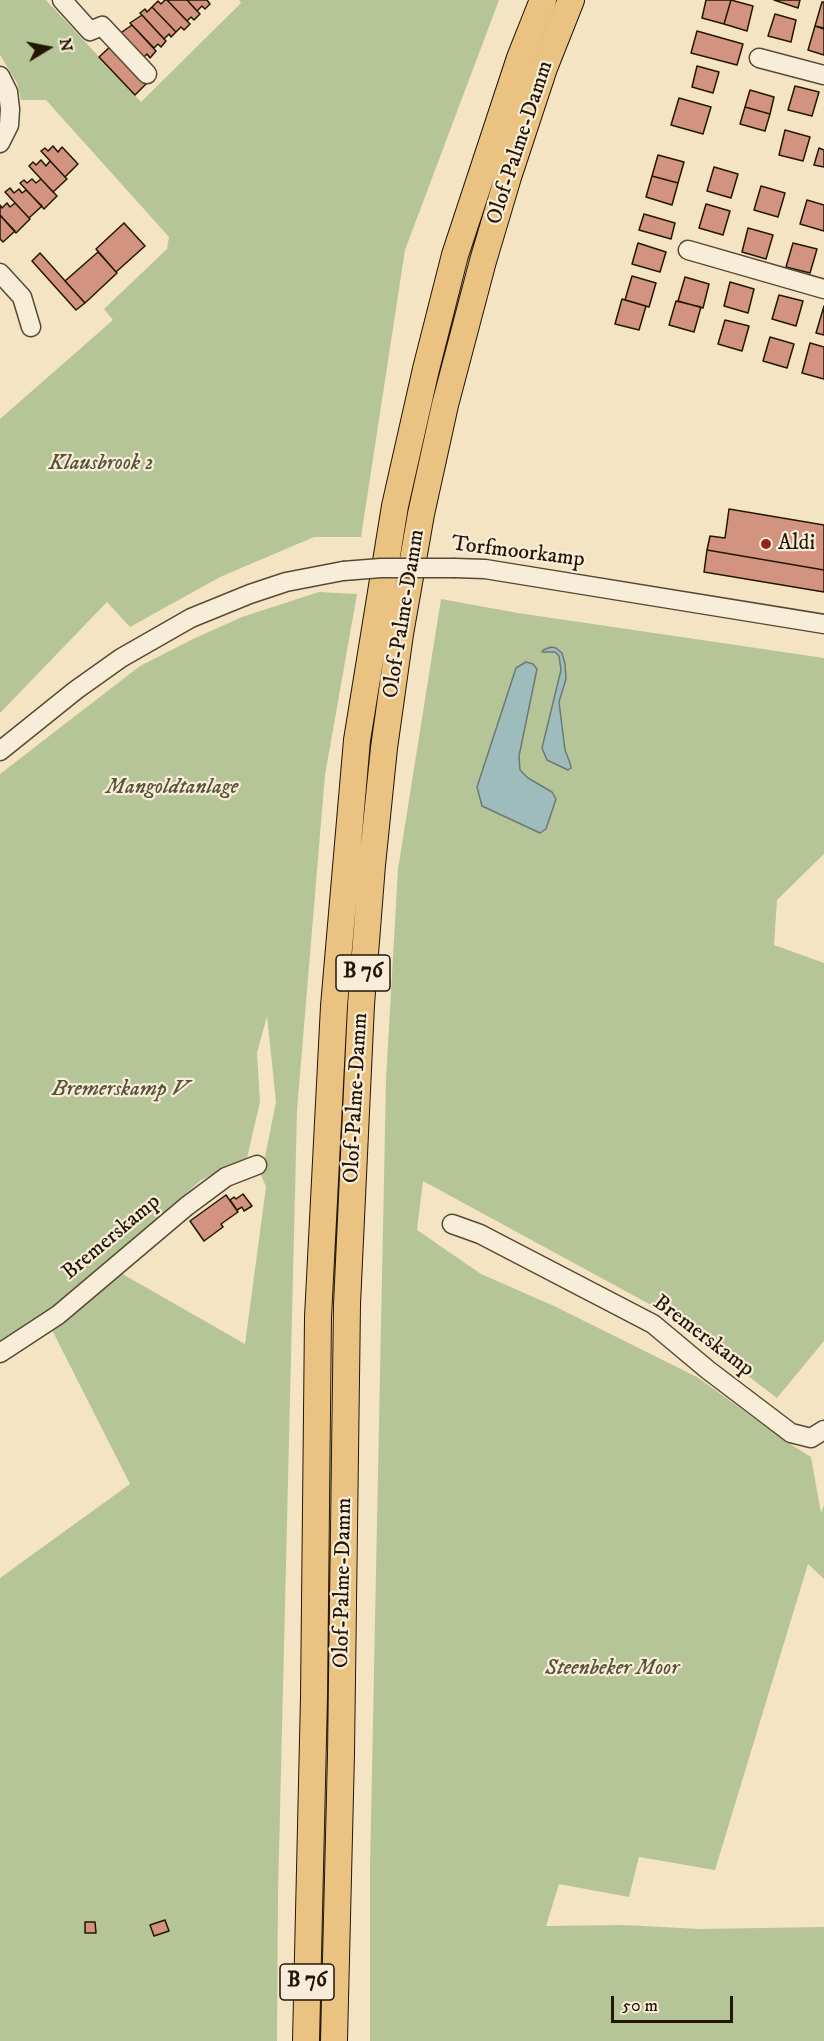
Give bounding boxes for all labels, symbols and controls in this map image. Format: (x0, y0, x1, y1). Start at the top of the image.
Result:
north arrow (18, 18, 78, 78)
text: N (55, 37, 77, 53)
street label: Olof-Palme-Damm (482, 58, 560, 228)
park label: Klausbrook 2 (49, 451, 153, 477)
street label: Olof-Palme-Damm (379, 528, 431, 700)
place label: Aldi (778, 531, 815, 557)
street label: Torfmoorkamp (450, 532, 586, 574)
marker: Aldi (759, 537, 773, 551)
park label: Mangoldtanlage (106, 775, 238, 801)
road number: B 76 (336, 955, 390, 991)
street label: Olof-Palme-Damm (339, 1012, 375, 1184)
park label: Bremerskamp V (52, 1077, 188, 1103)
street label: Bremerskamp (58, 1189, 166, 1287)
street label: Bremerskamp (647, 1290, 759, 1384)
street label: Olof-Palme-Damm (329, 1498, 359, 1668)
park label: Steenbeker Moor (545, 1656, 679, 1682)
road number: B 76 (280, 1964, 334, 2000)
scale bar (614, 1984, 736, 2022)
text: 50 m (622, 1995, 658, 2017)

